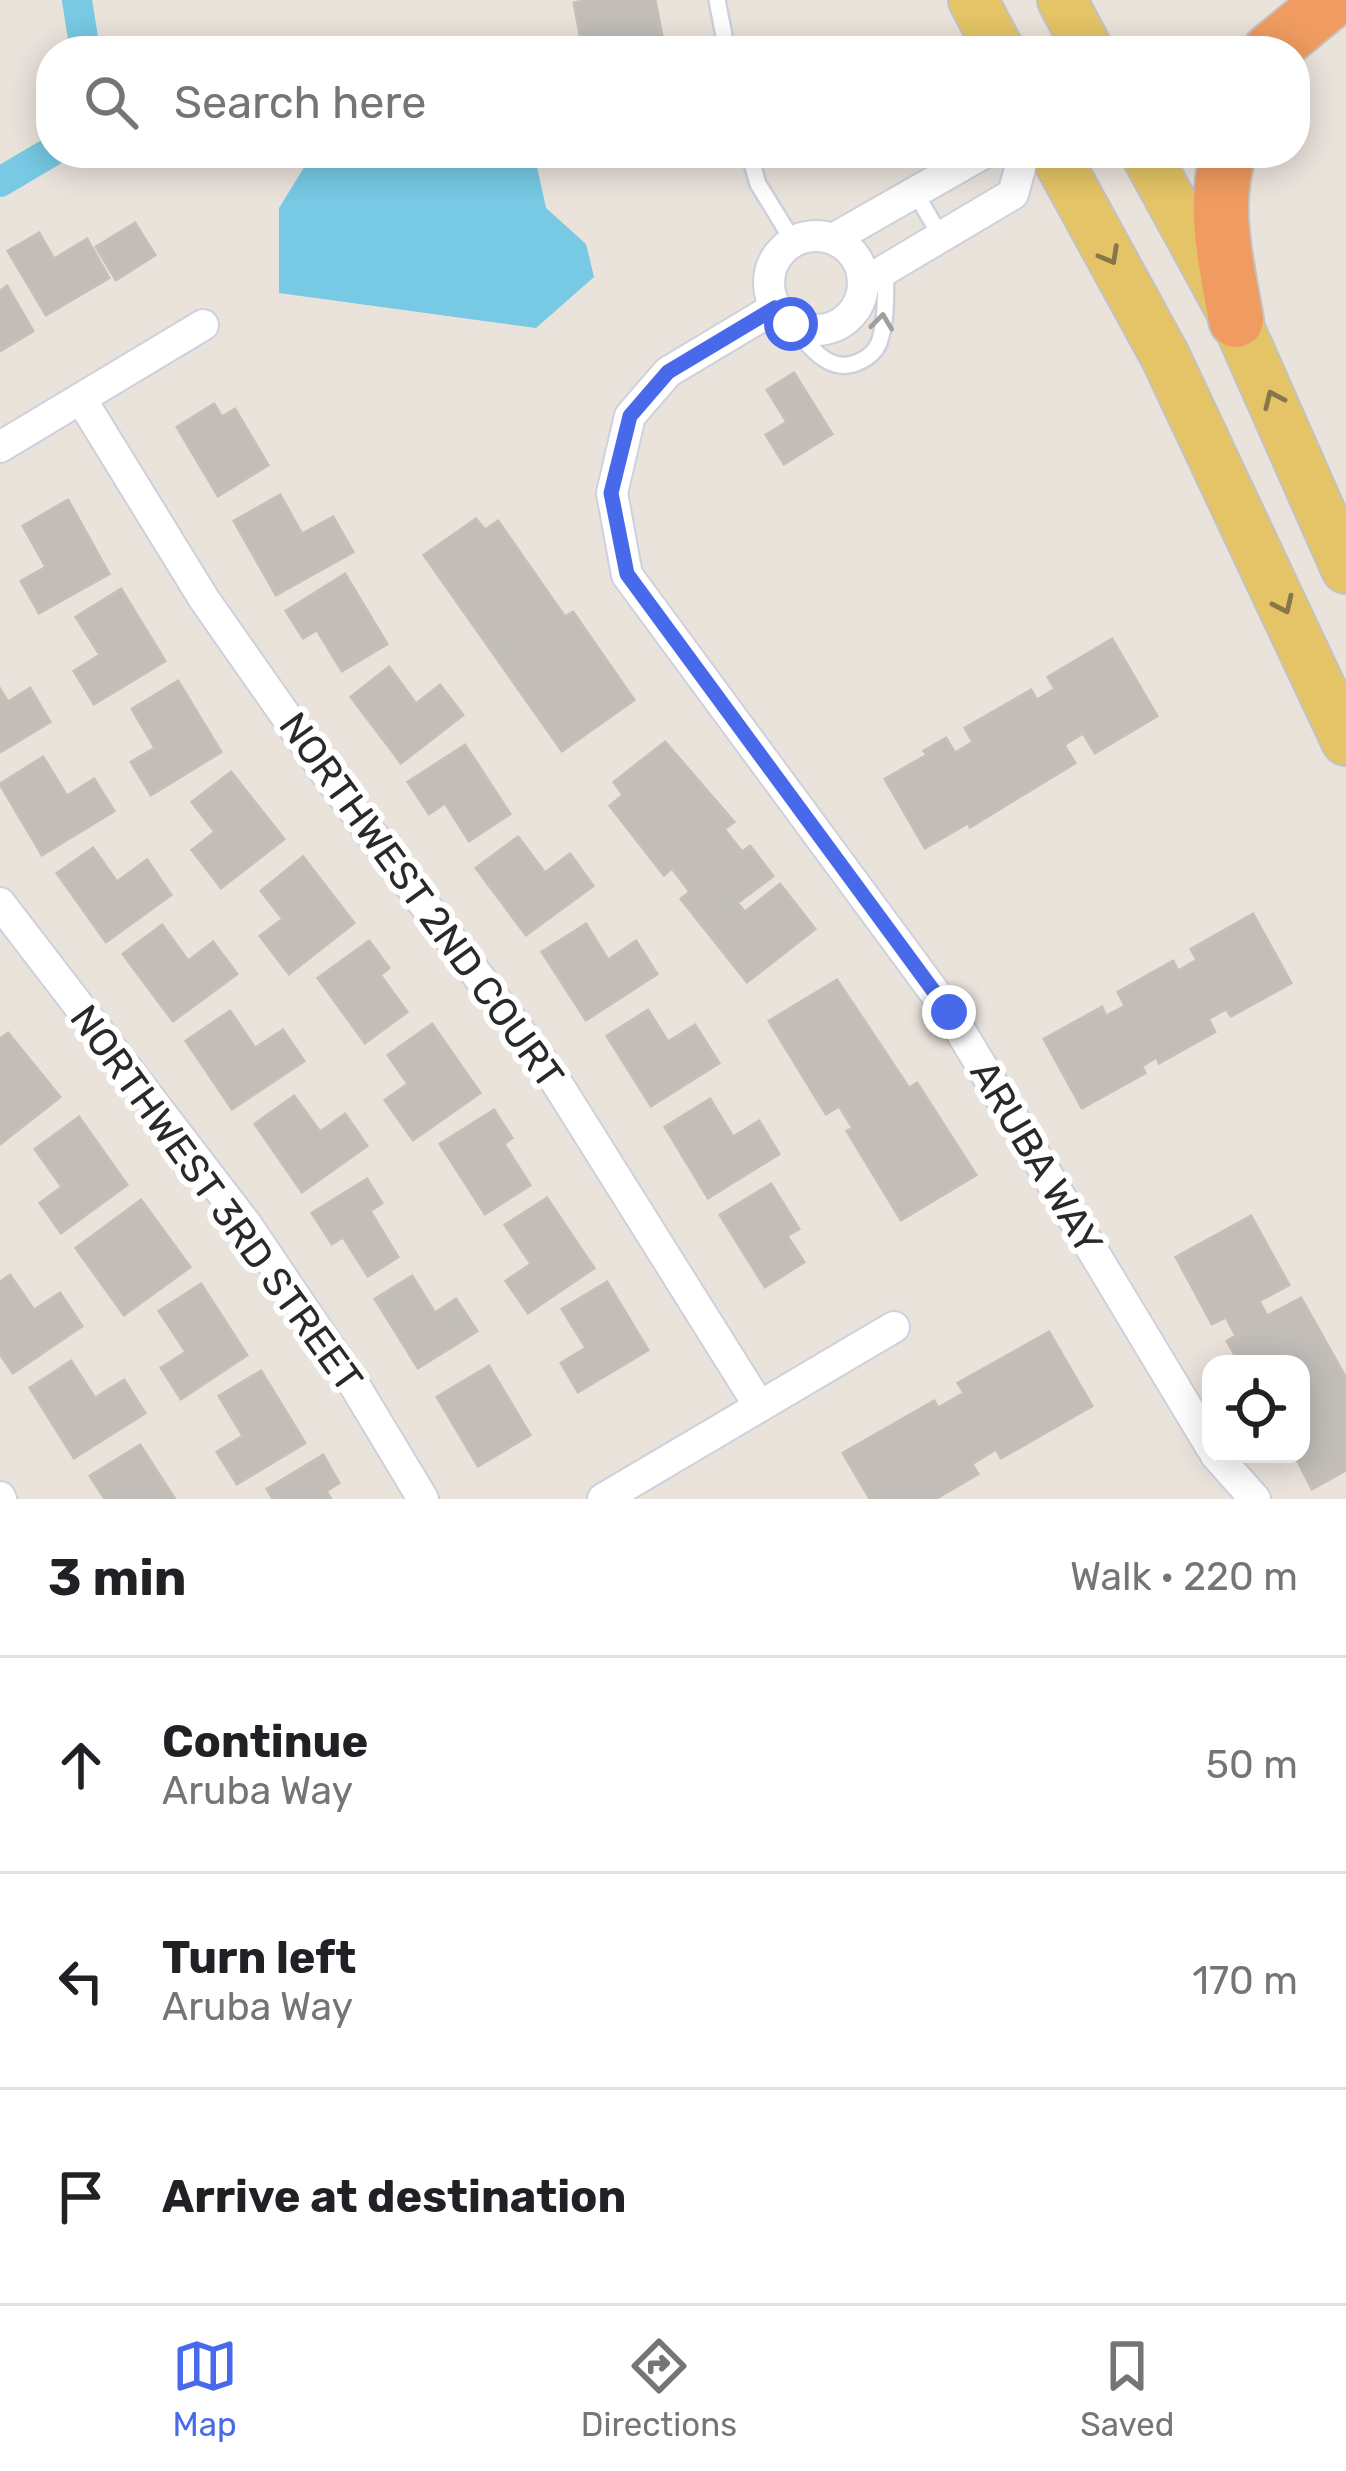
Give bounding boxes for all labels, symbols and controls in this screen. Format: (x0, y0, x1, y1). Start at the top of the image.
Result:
search box (36, 36, 1310, 168)
icon: search (78, 69, 144, 135)
text: Search here (174, 76, 426, 129)
one-way arrow (1096, 243, 1119, 264)
route start (764, 297, 818, 351)
one-way arrow (868, 312, 894, 332)
one-way arrow (1264, 390, 1287, 411)
one-way arrow (1269, 593, 1293, 614)
street label: NORTHWEST 2ND COURT (269, 704, 573, 1097)
route end (922, 985, 976, 1039)
street label: NORTHWEST 3RD STREET (60, 996, 372, 1401)
street label: ARUBA WAY (960, 1052, 1112, 1263)
map controls (1202, 1355, 1310, 1463)
button: locate (1202, 1355, 1310, 1463)
text: 3 min (48, 1547, 187, 1608)
text: Walk · 220 m (1070, 1554, 1298, 1600)
text: Continue (162, 1715, 368, 1768)
icon: ahead (48, 1732, 114, 1798)
text: 50 m (1206, 1742, 1298, 1788)
text: Aruba Way (162, 1768, 353, 1814)
text: Turn left (162, 1931, 356, 1984)
icon: left (48, 1948, 114, 2014)
text: 170 m (1192, 1958, 1298, 2004)
text: Aruba Way (162, 1984, 353, 2030)
icon: arrive (48, 2164, 114, 2230)
text: Arrive at destination (162, 2170, 627, 2223)
tab: Map (172, 2333, 238, 2444)
tab: Directions (581, 2333, 737, 2444)
tab: Saved (1080, 2333, 1174, 2444)

